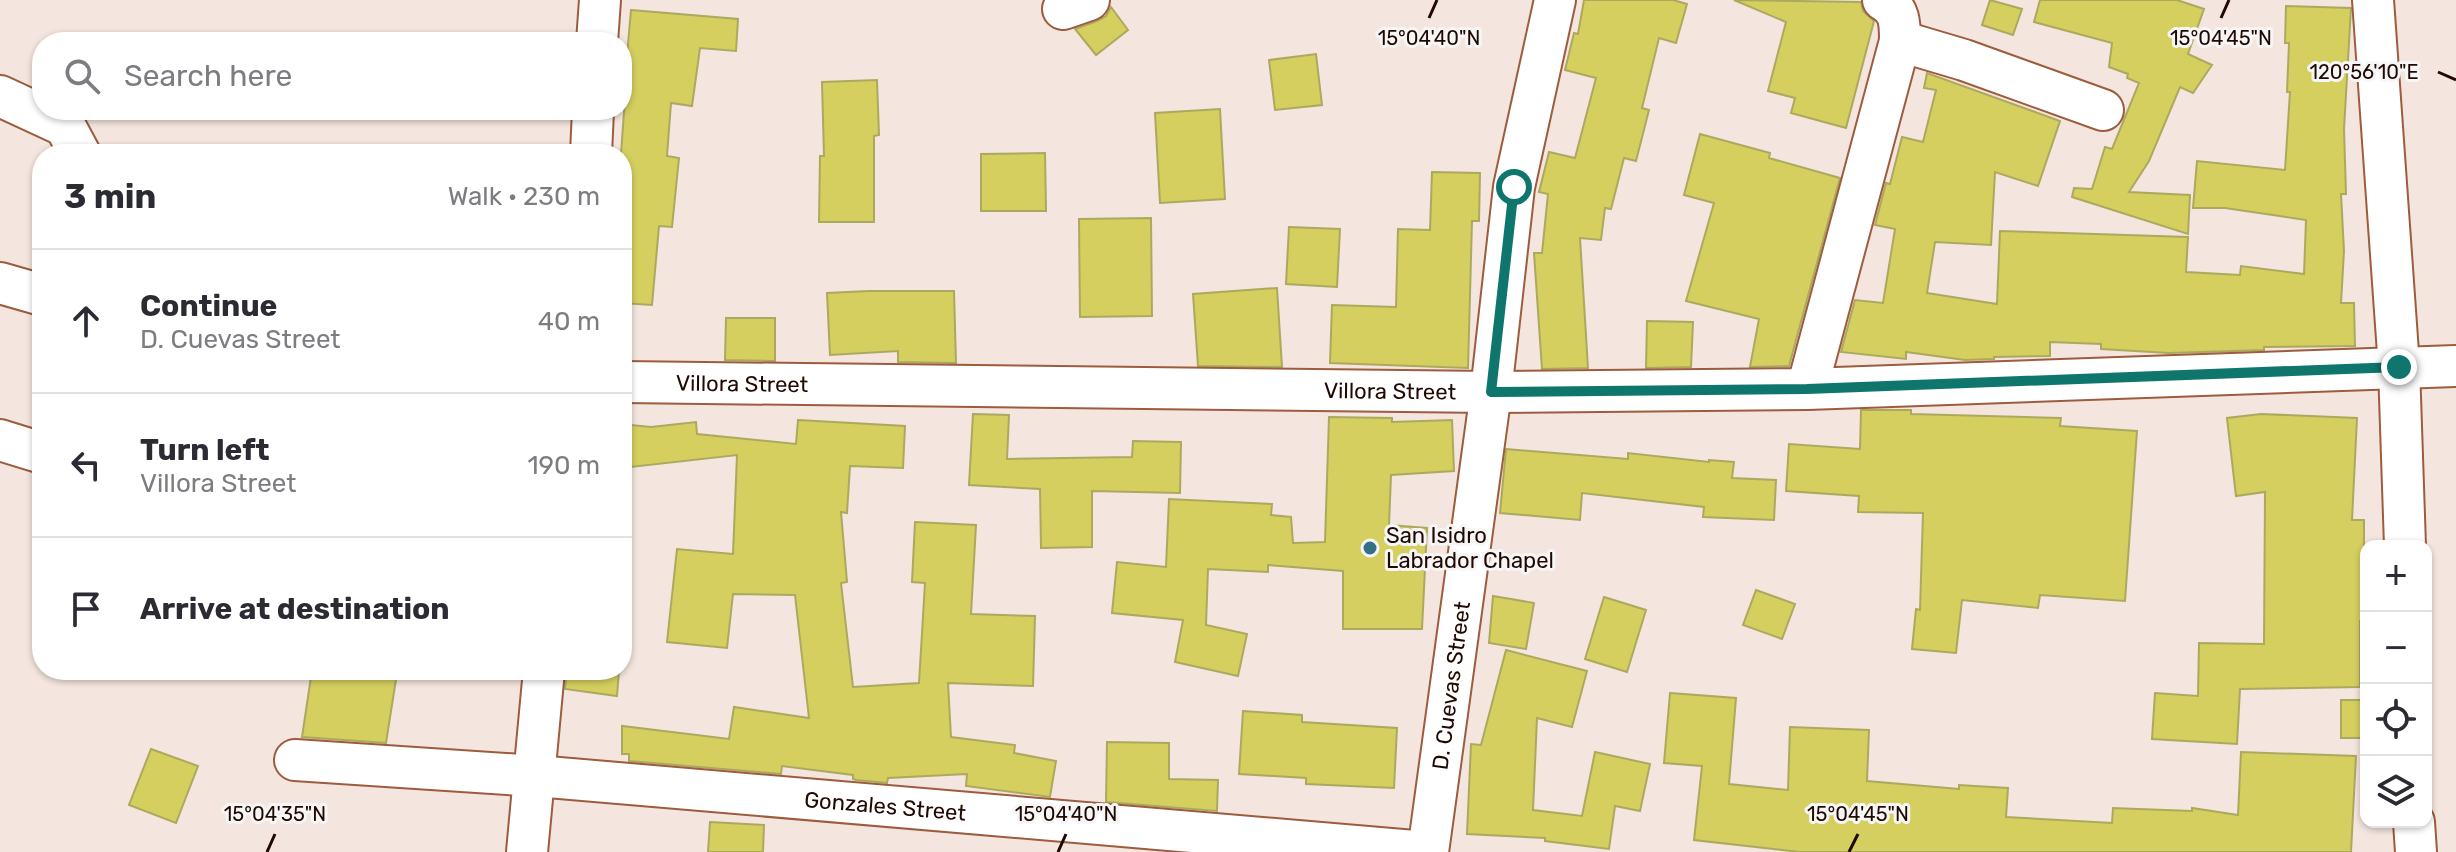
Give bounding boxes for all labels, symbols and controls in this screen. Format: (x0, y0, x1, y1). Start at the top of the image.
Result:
text: 15°04'40"N (1378, 26, 1480, 50)
text: 15°04'45"N (2170, 26, 2272, 50)
search box (32, 32, 632, 120)
icon: search (60, 54, 104, 98)
text: Search here (124, 58, 292, 94)
text: 120°56'10"E (2309, 60, 2419, 84)
route start (1496, 169, 1532, 205)
text: 3 min (64, 176, 156, 217)
text: Walk · 230 m (448, 181, 600, 212)
text: Continue (140, 288, 277, 324)
icon: ahead (64, 299, 108, 343)
text: 40 m (538, 306, 600, 337)
text: D. Cuevas Street (140, 324, 341, 355)
route end (2381, 349, 2417, 385)
street label: Villora Street (676, 370, 809, 398)
street label: Villora Street (1324, 377, 1457, 406)
text: Turn left (140, 432, 270, 468)
icon: left (64, 443, 108, 487)
text: 190 m (527, 450, 600, 481)
text: Villora Street (140, 468, 296, 499)
place label: San Isidro Labrador Chapel (1386, 522, 1554, 574)
marker: San Isidro Labrador Chapel (1361, 539, 1379, 557)
map controls (2360, 540, 2432, 828)
button: + (2360, 540, 2432, 612)
icon: arrive (64, 587, 108, 631)
text: Arrive at destination (140, 591, 450, 627)
street label: D. Cuevas Street (1426, 599, 1476, 772)
button: − (2360, 612, 2432, 684)
button: locate (2360, 684, 2432, 756)
button: layers (2360, 756, 2432, 828)
street label: Gonzales Street (803, 786, 968, 827)
text: 15°04'35"N (224, 802, 326, 826)
text: 15°04'40"N (1015, 802, 1117, 826)
text: 15°04'45"N (1807, 802, 1909, 826)

